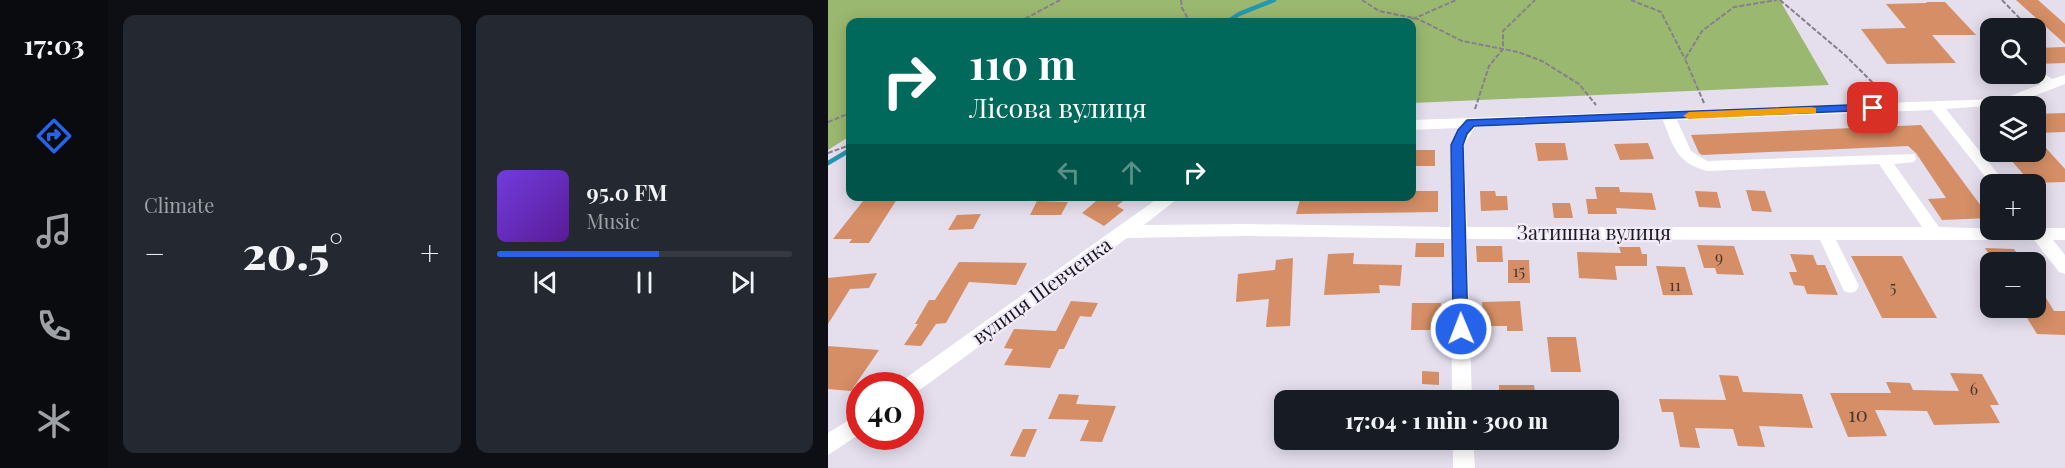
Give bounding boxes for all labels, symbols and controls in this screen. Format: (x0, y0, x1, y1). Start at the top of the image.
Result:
map controls (1980, 18, 2046, 318)
button: search (1980, 18, 2046, 84)
text: 17:03 (23, 26, 85, 62)
text: 110 m (969, 35, 1076, 91)
icon: right (870, 42, 948, 120)
pin (1847, 82, 1898, 133)
text: Лісова вулиця (969, 89, 1147, 125)
icon: arrive (1856, 91, 1889, 124)
button: layers (1980, 96, 2046, 162)
icon: directions (33, 115, 75, 157)
icon: left (1052, 156, 1085, 189)
icon: ahead (1115, 156, 1148, 189)
icon: right (1178, 156, 1211, 189)
button: + (1980, 174, 2046, 240)
text: 95.0 FM (587, 177, 667, 207)
text: Climate (144, 191, 214, 218)
text: Music (587, 207, 640, 234)
icon: music (33, 210, 75, 252)
street label: Затишна вулиця (1517, 218, 1671, 245)
text: 20.5° (243, 221, 343, 281)
text: − (144, 230, 165, 274)
text: + (420, 230, 439, 274)
street label: вулиця Шевченка (966, 230, 1116, 350)
house number: 9 (1715, 246, 1723, 267)
button: − (1980, 252, 2046, 318)
house number: 15 (1513, 260, 1525, 281)
icon: previous (529, 266, 562, 299)
icon: pause (628, 266, 661, 299)
icon: next (726, 266, 759, 299)
house number: 11 (1669, 274, 1681, 295)
house number: 5 (1890, 276, 1896, 297)
position arrow (1429, 297, 1493, 361)
icon: phone (33, 305, 75, 347)
speed limit sign: 40 (846, 372, 924, 450)
house number: 6 (1970, 378, 1978, 399)
icon: climate (33, 400, 75, 442)
house number: 10 (1848, 400, 1868, 427)
text: 17:04 · 1 min · 300 m (1345, 405, 1548, 435)

